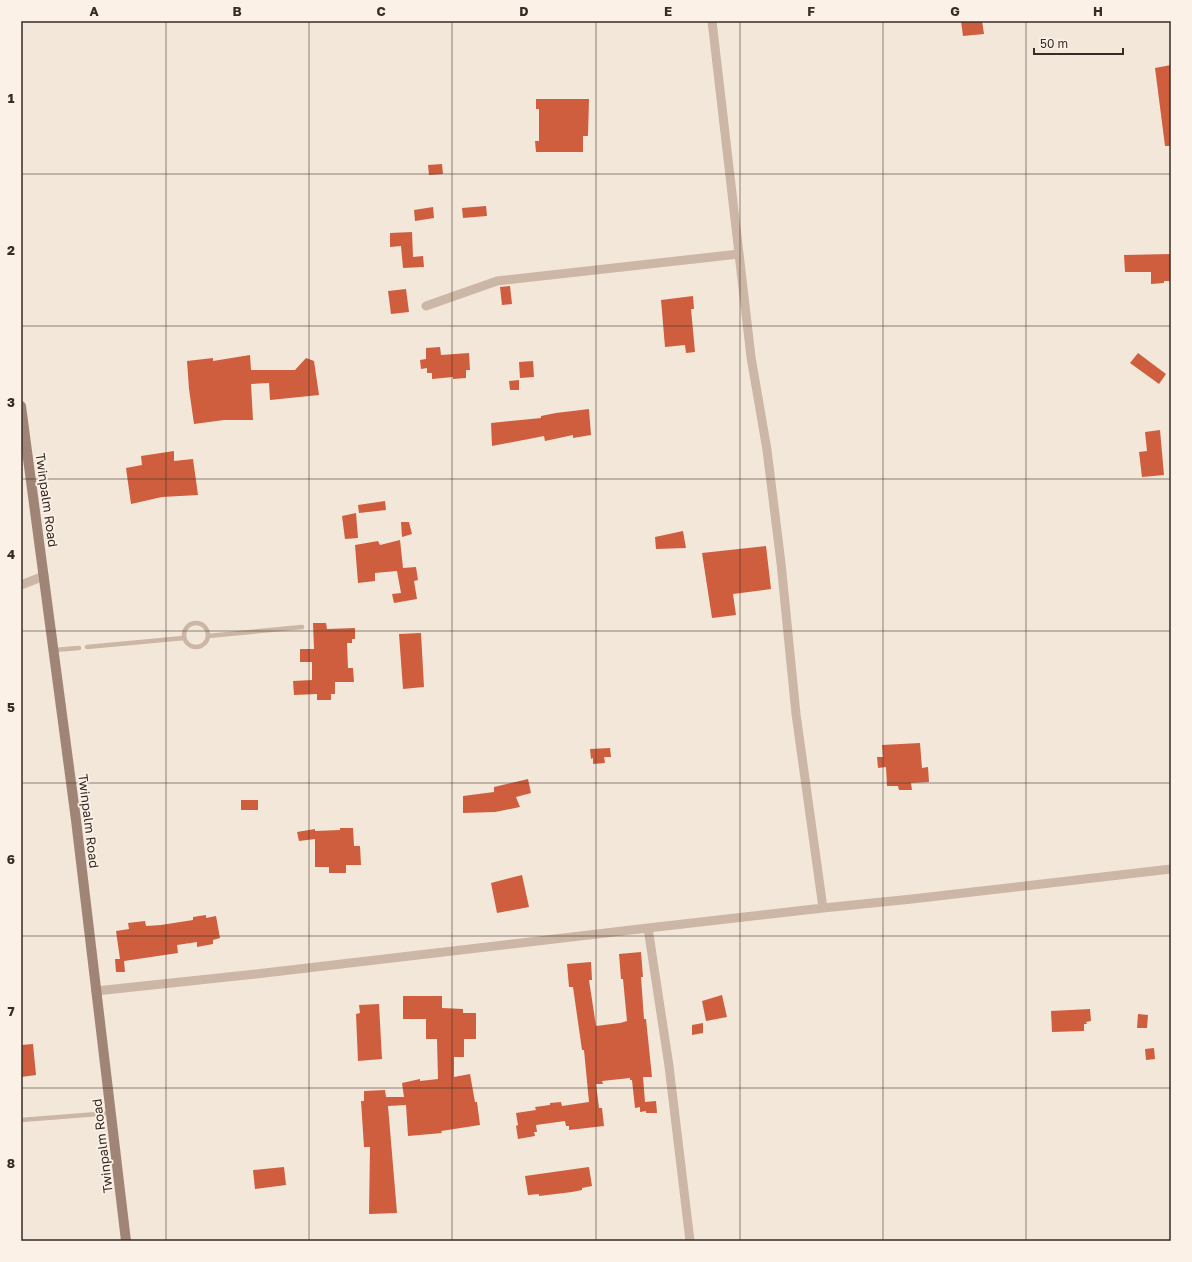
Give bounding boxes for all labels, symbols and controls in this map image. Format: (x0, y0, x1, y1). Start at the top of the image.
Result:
text: A (89, 3, 99, 19)
text: B (232, 3, 242, 19)
text: C (376, 3, 386, 19)
text: D (519, 3, 529, 19)
text: E (664, 3, 672, 19)
text: F (807, 3, 815, 19)
text: G (950, 3, 960, 19)
text: H (1093, 3, 1103, 19)
scale bar (1034, 30, 1123, 56)
text: 50 m (1040, 36, 1068, 51)
text: 1 (8, 90, 15, 106)
text: 2 (7, 242, 15, 258)
text: 3 (7, 394, 15, 410)
street label: Twinpalm Road (32, 452, 62, 548)
text: 4 (7, 546, 15, 562)
text: 5 (7, 699, 15, 715)
street label: Twinpalm Road (75, 773, 103, 869)
text: 6 (7, 851, 15, 867)
text: 7 (7, 1003, 15, 1019)
street label: Twinpalm Road (88, 1098, 116, 1194)
text: 8 (7, 1155, 15, 1171)

